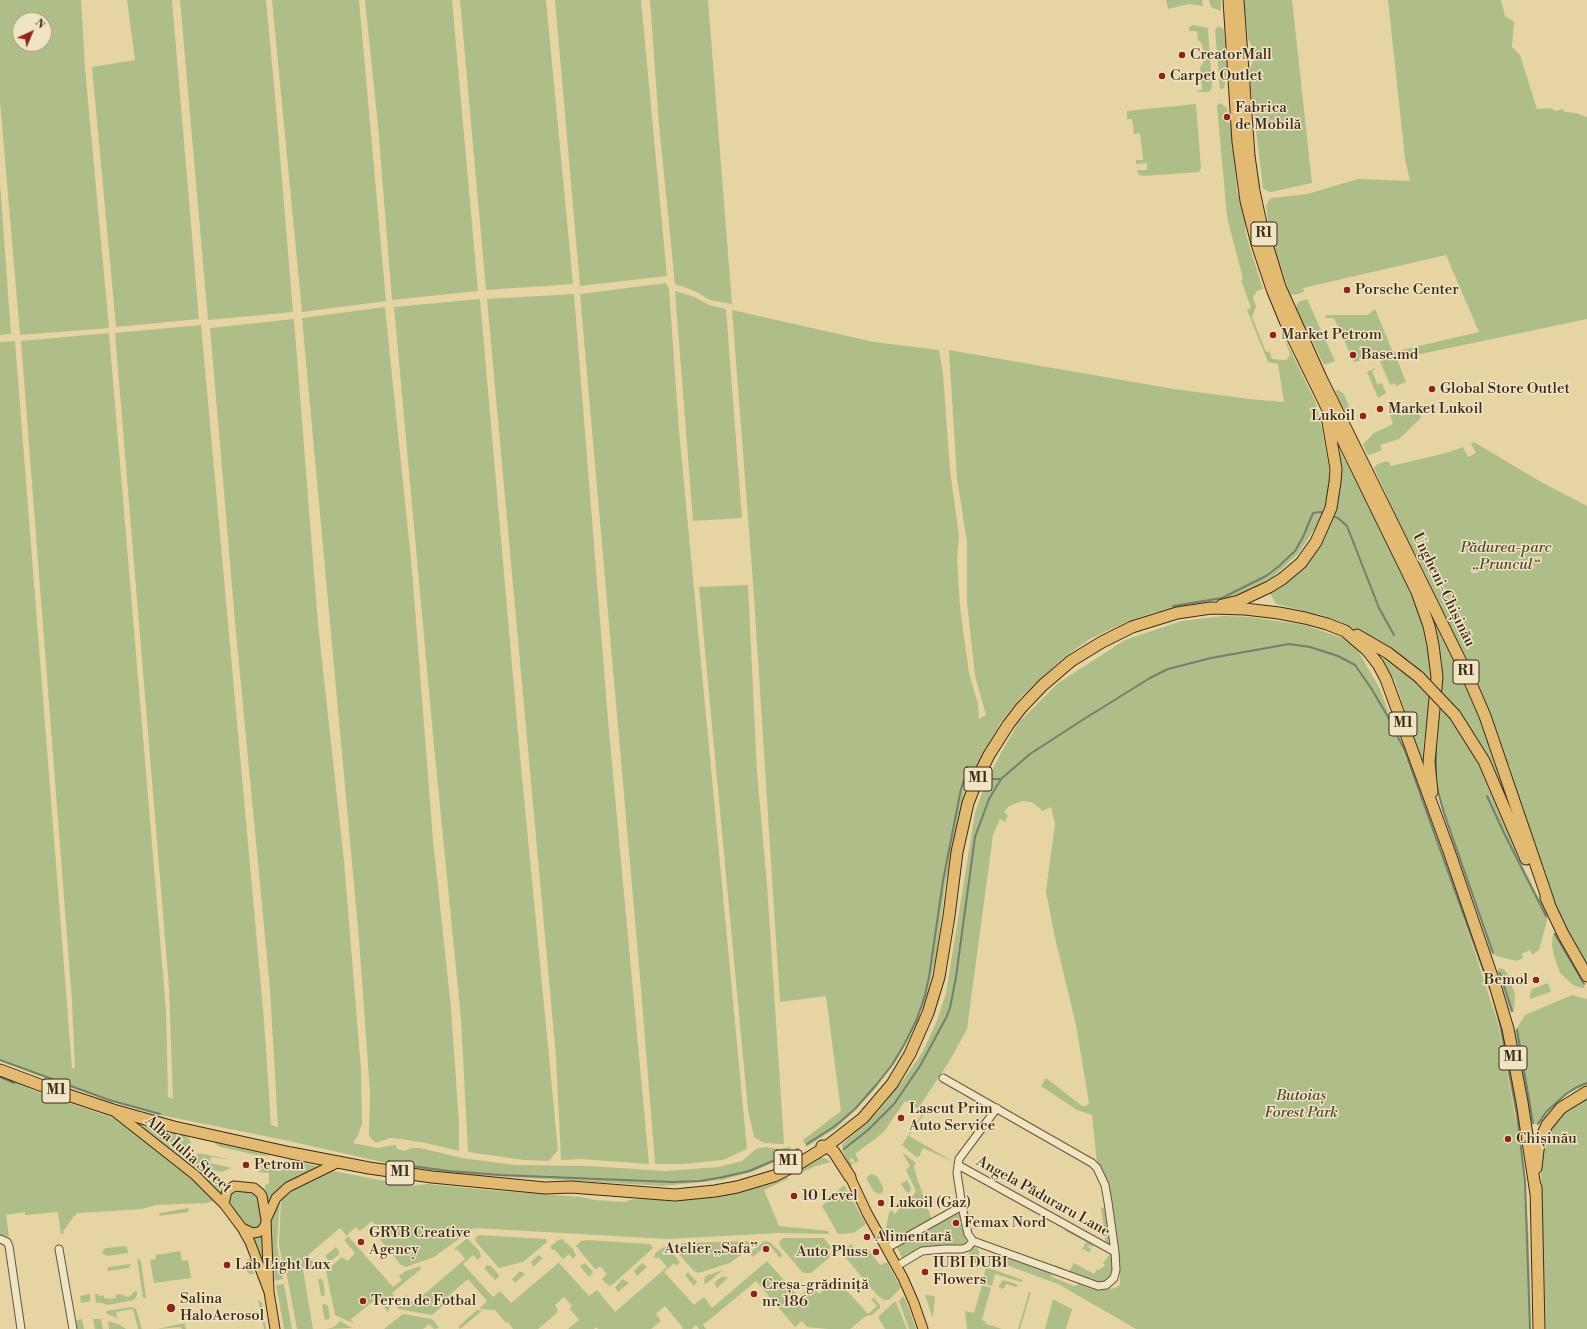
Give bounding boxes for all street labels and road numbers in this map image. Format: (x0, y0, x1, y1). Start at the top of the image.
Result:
road number: R1 (1251, 222, 1277, 246)
street label: Ungheni-Chișinău (1408, 530, 1478, 650)
road number: R1 (1453, 660, 1479, 684)
road number: M1 (1389, 712, 1417, 736)
road number: M1 (964, 767, 992, 791)
road number: M1 (1499, 1046, 1527, 1070)
road number: M1 (42, 1079, 70, 1103)
street label: Alba Iulia Street (141, 1112, 235, 1198)
road number: M1 (774, 1150, 802, 1174)
street label: Angela Păduraru Lane (973, 1153, 1113, 1241)
road number: M1 (386, 1161, 414, 1185)

